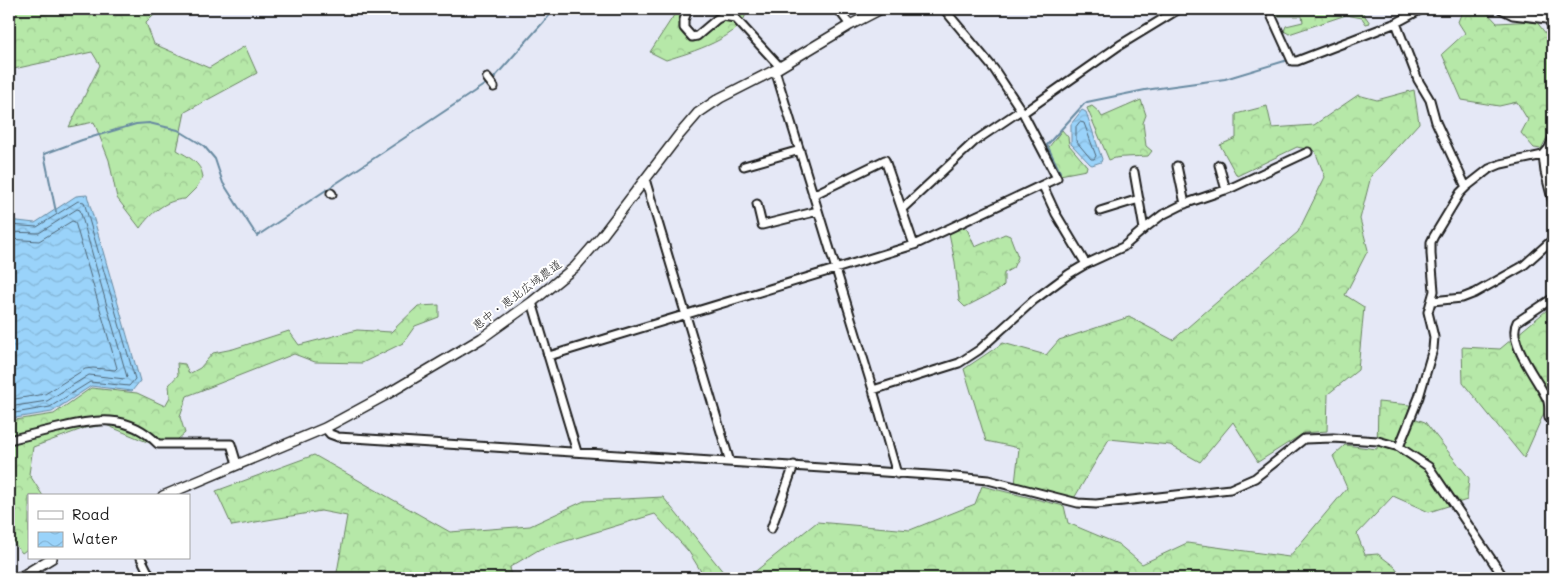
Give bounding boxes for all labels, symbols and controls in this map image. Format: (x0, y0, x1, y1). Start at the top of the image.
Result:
street label: 恵中・恵北広域農道 (468, 255, 564, 333)
legend (28, 494, 190, 560)
text: Road (72, 504, 109, 524)
text: Water (72, 528, 118, 548)

